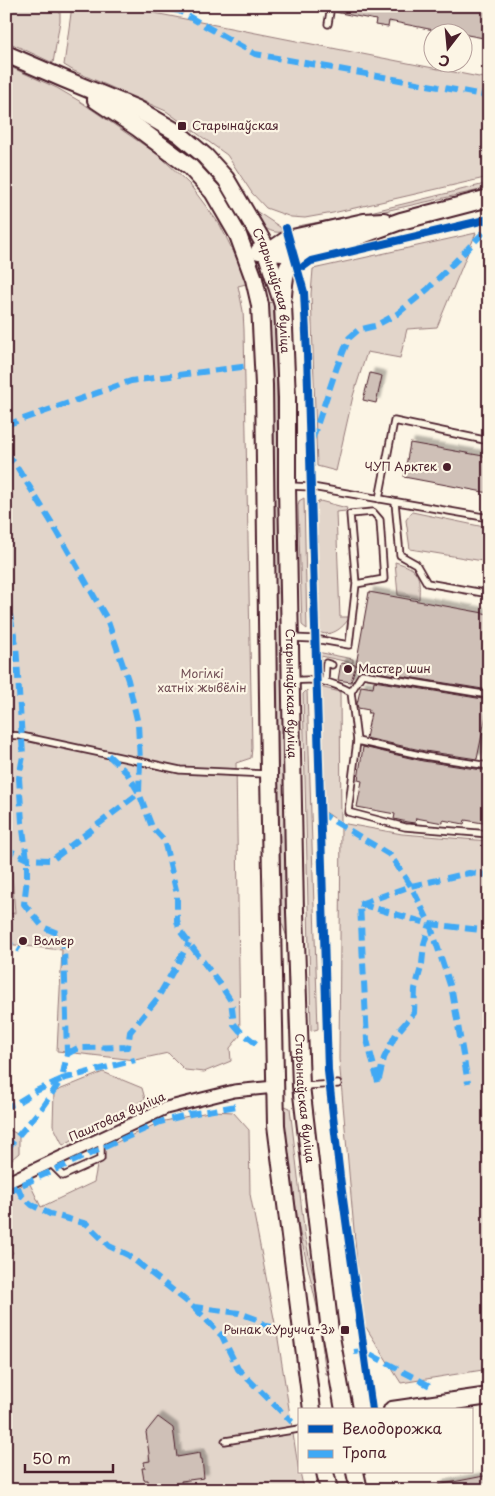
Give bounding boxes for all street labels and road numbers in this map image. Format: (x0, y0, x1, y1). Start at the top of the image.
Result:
street label: Старынаўская вуліца (248, 224, 295, 355)
street label: Старынаўская вуліца (282, 628, 302, 759)
street label: Старынаўская вуліца (291, 1033, 320, 1164)
street label: Паштовая вуліца (65, 1086, 168, 1146)

